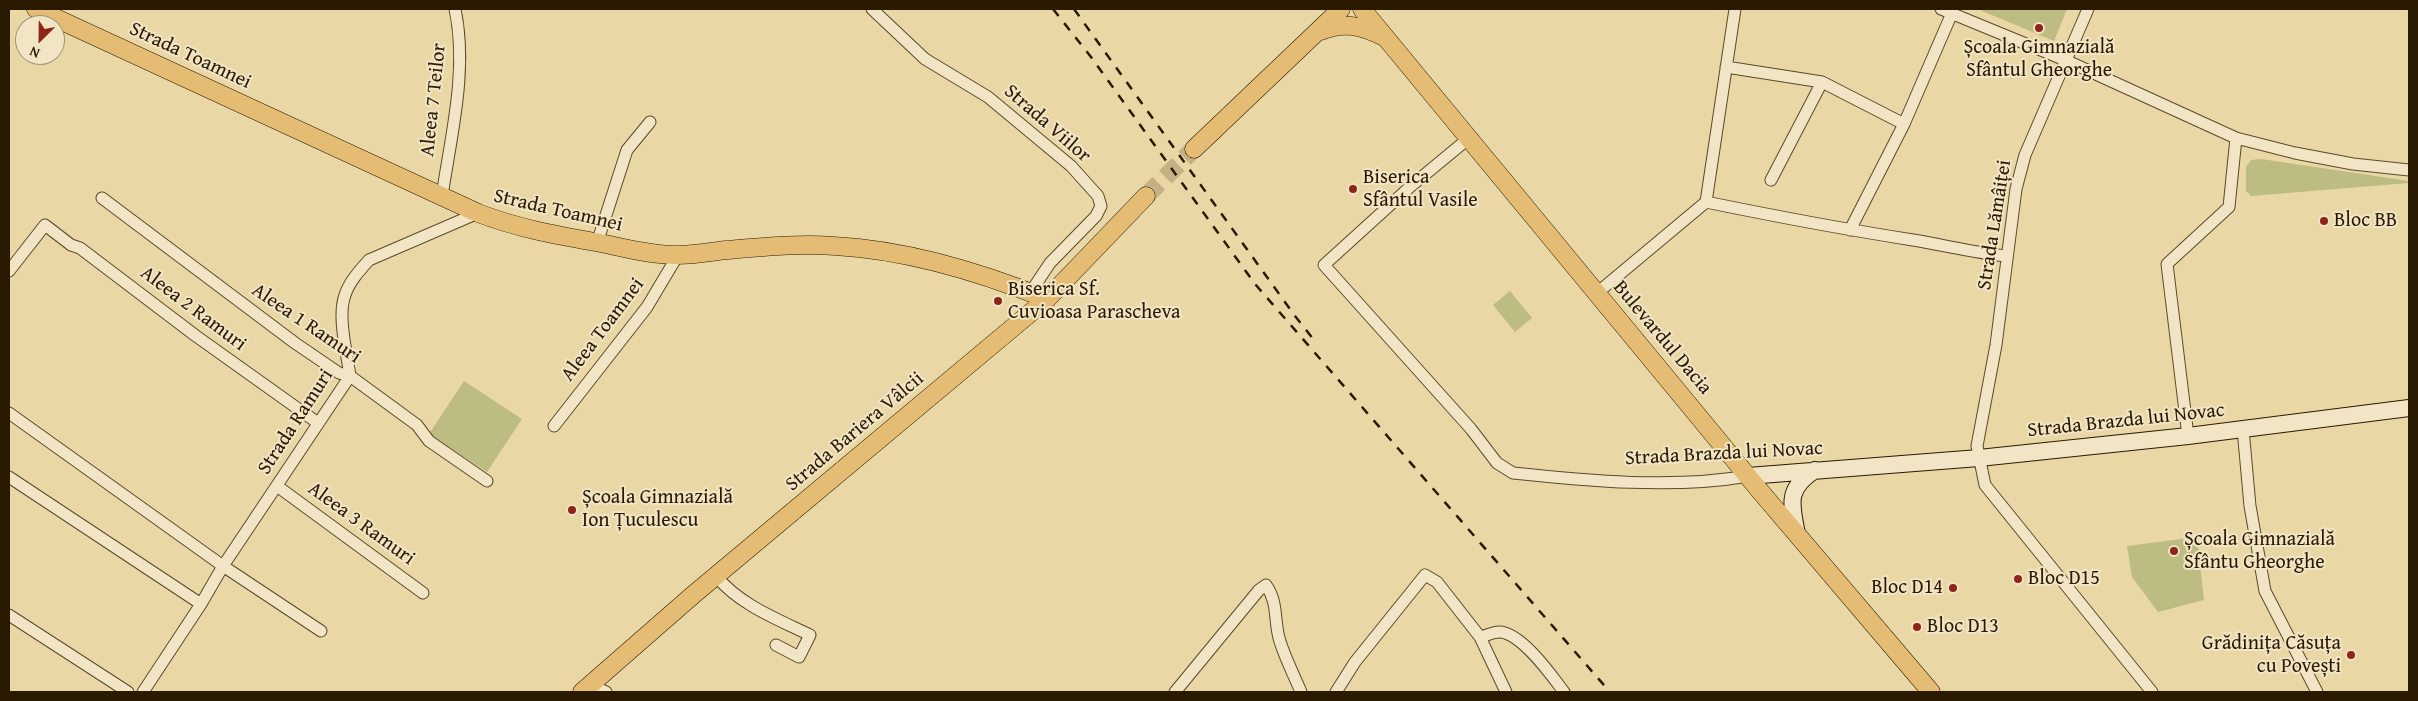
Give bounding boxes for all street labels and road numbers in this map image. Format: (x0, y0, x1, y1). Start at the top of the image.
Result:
street label: Strada Toamnei (125, 17, 255, 95)
street label: Aleea 7 Teilor (416, 42, 452, 158)
street label: Strada Viilor (999, 80, 1095, 168)
street label: Strada Lămâiței (1973, 158, 2017, 292)
street label: Strada Toamnei (491, 185, 625, 237)
street label: Aleea 2 Ramuri (135, 261, 251, 357)
street label: Aleea Toamnei (556, 274, 650, 386)
street label: Bulevardul Dacia (1607, 276, 1717, 400)
street label: Aleea 1 Ramuri (247, 279, 365, 369)
street label: Strada Ramuri (253, 365, 339, 479)
street label: Strada Bariera Vâlcii (781, 367, 929, 497)
street label: Strada Brazda lui Novac (2026, 399, 2226, 443)
street label: Strada Brazda lui Novac (1624, 437, 1824, 471)
street label: Aleea 3 Ramuri (303, 477, 419, 571)

